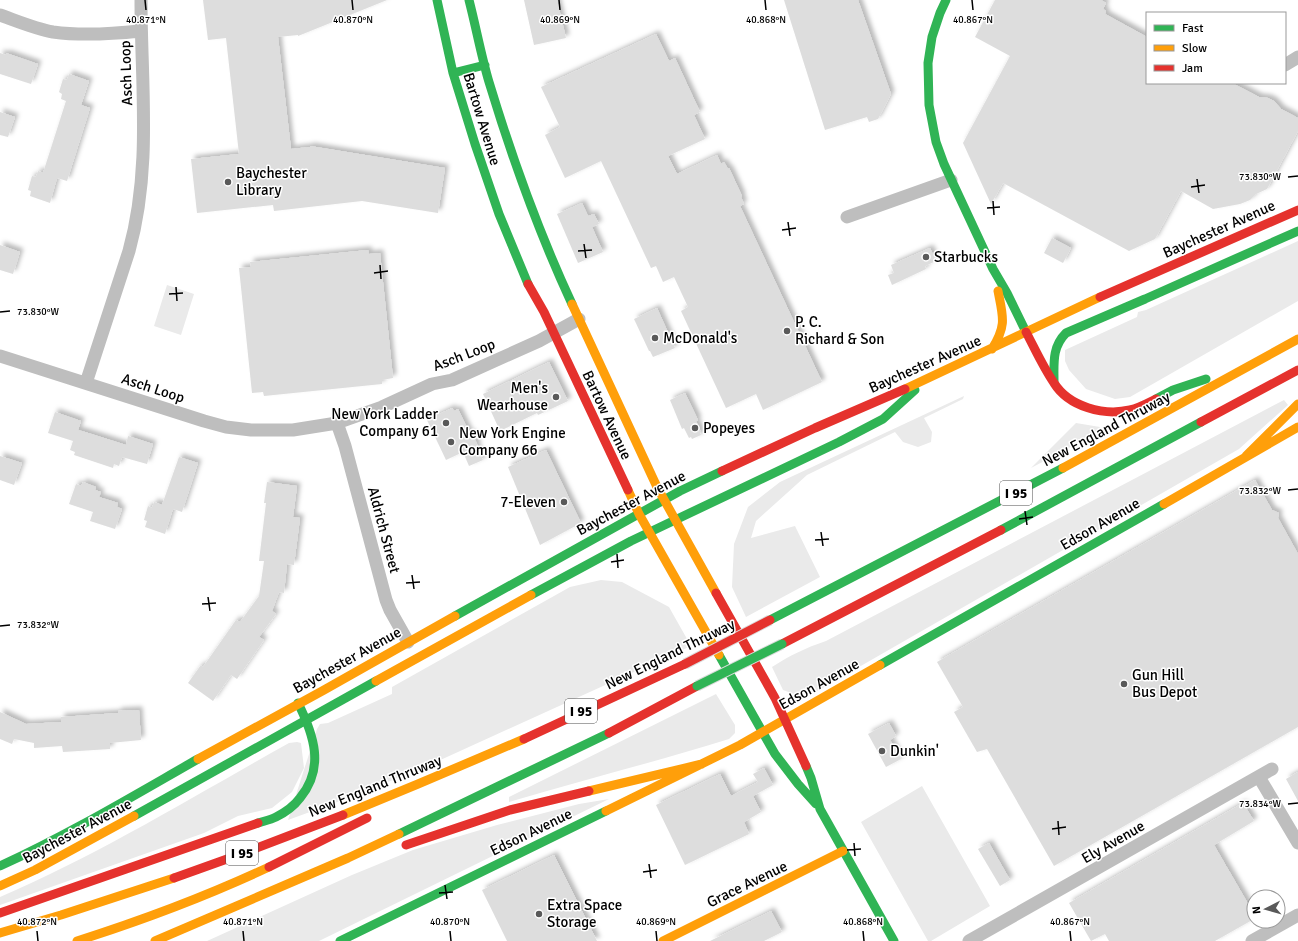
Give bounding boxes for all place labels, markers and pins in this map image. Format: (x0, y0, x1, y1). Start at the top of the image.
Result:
place label: Baychester Library (236, 164, 307, 199)
marker: Baychester Library (223, 177, 233, 187)
place label: Starbucks (934, 248, 998, 266)
marker: Starbucks (921, 252, 931, 262)
place label: P. C. Richard & Son (795, 313, 885, 348)
marker: P. C. Richard & Son (782, 326, 792, 336)
place label: McDonald's (663, 329, 738, 347)
marker: McDonald's (650, 333, 660, 343)
place label: Men's Wearhouse (477, 379, 548, 414)
marker: Men's Wearhouse (551, 392, 561, 402)
place label: New York Ladder Company 61 (331, 405, 438, 440)
marker: New York Ladder Company 61 (441, 418, 451, 428)
place label: Popeyes (703, 419, 756, 437)
marker: Popeyes (690, 423, 700, 433)
place label: New York Engine Company 66 (459, 424, 566, 459)
marker: New York Engine Company 66 (446, 437, 456, 447)
place label: 7-Eleven (500, 493, 556, 511)
marker: 7-Eleven (559, 497, 569, 507)
place label: Gun Hill Bus Depot (1132, 666, 1197, 701)
marker: Gun Hill Bus Depot (1119, 679, 1129, 689)
place label: Dunkin' (890, 742, 939, 760)
marker: Dunkin' (877, 746, 887, 756)
place label: Extra Space Storage (547, 896, 622, 931)
marker: Extra Space Storage (534, 909, 544, 919)

